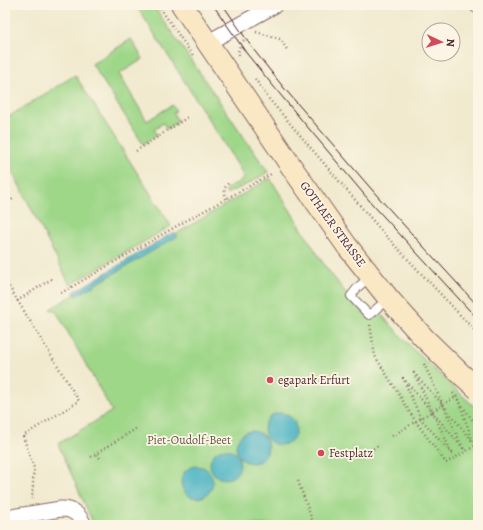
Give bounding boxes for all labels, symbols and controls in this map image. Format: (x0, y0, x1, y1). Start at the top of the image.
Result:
north arrow (421, 22, 461, 62)
text: N (443, 38, 458, 47)
street label: GOTHAER STRASSE (296, 178, 370, 270)
place label: egapark Erfurt (278, 372, 350, 388)
marker: egapark Erfurt (265, 375, 275, 385)
park label: Piet-Oudolf-Beet (147, 432, 231, 448)
place label: Festplatz (329, 445, 373, 461)
marker: Festplatz (316, 448, 326, 458)

